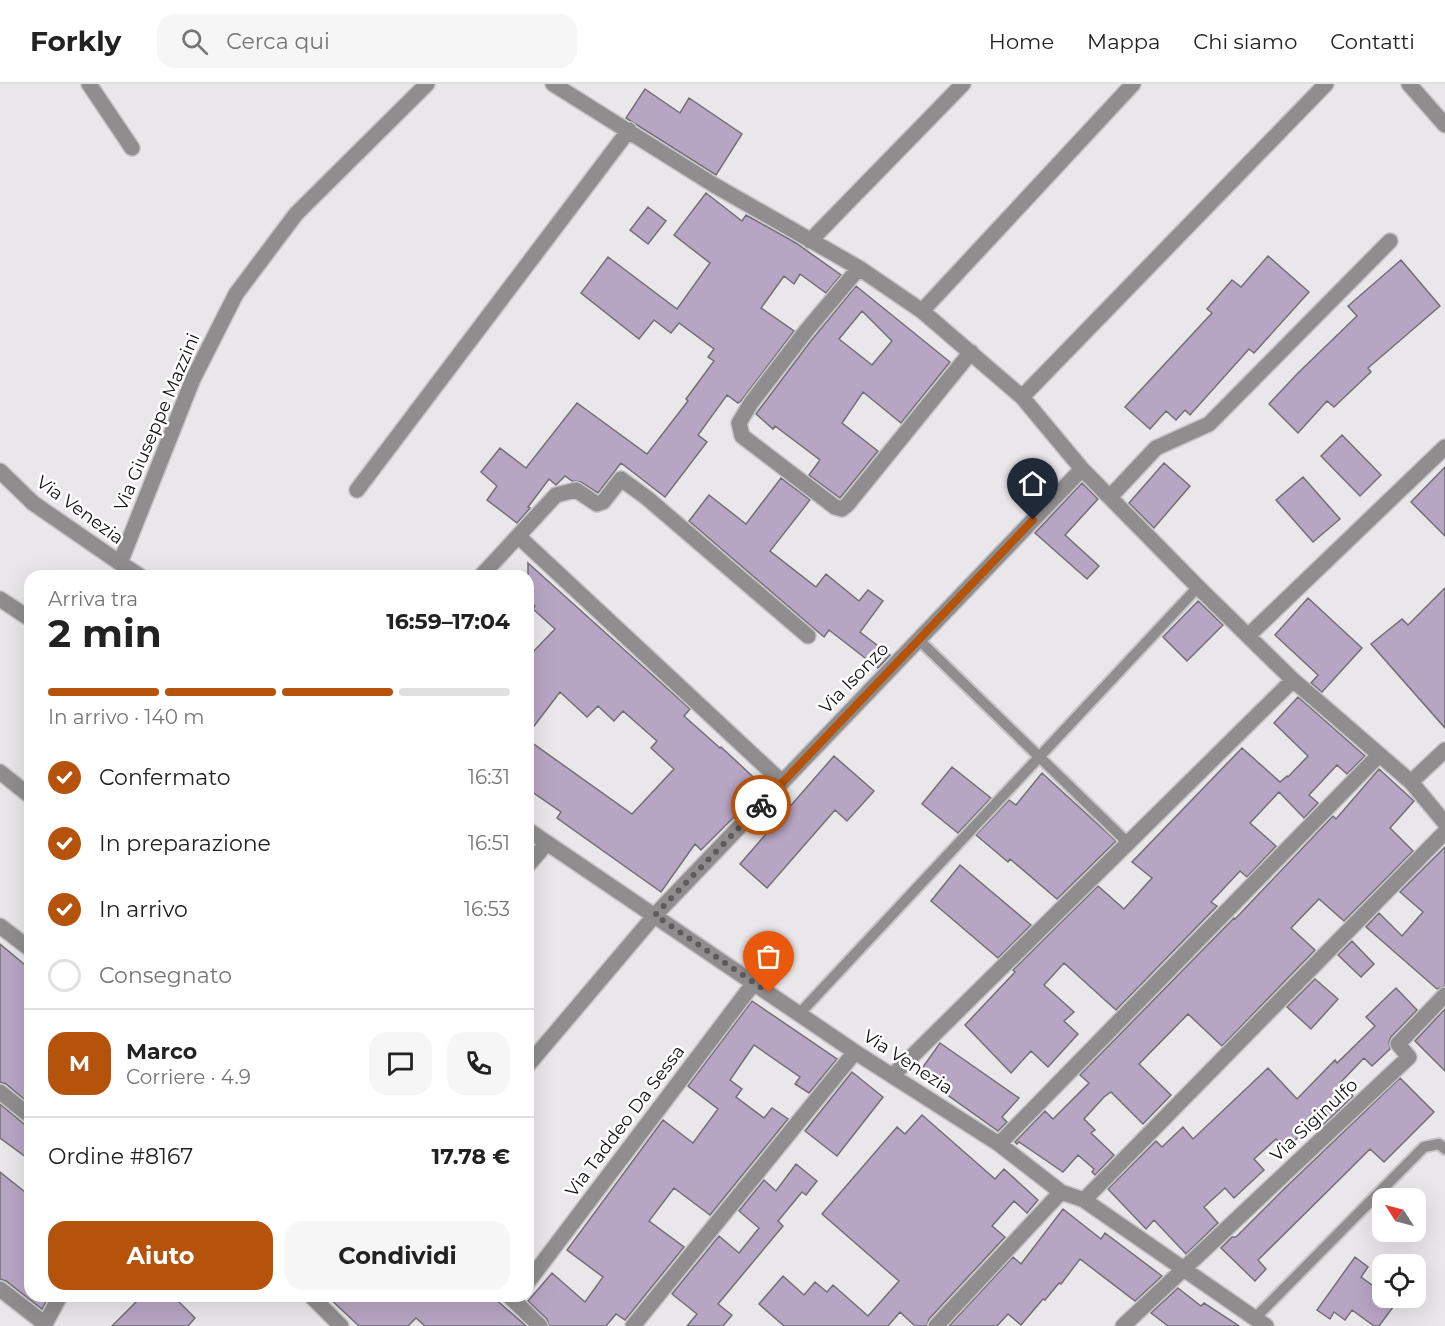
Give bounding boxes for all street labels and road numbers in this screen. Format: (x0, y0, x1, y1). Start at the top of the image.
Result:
street label: Via Giuseppe Mazzini (110, 330, 204, 514)
street label: Via Venezia (32, 471, 128, 549)
street label: Via Isonzo (815, 638, 893, 718)
street label: Via Venezia (859, 1025, 957, 1099)
street label: Via Taddeo Da Sessa (561, 1041, 689, 1201)
street label: Via Siginulfo (1266, 1074, 1362, 1166)

